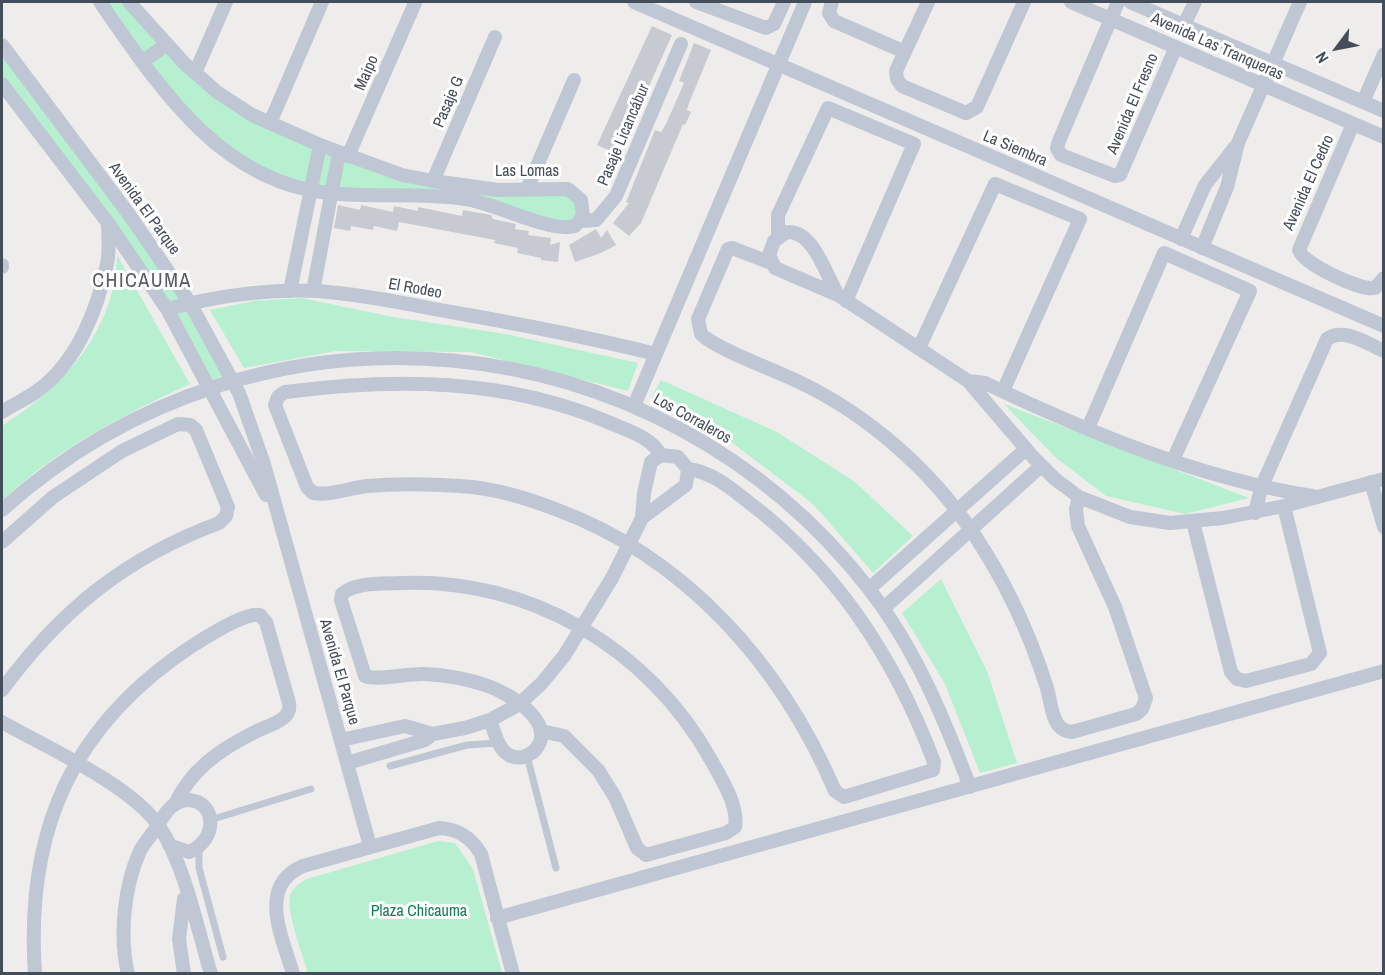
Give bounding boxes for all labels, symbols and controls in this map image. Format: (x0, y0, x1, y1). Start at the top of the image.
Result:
street label: Avenida Las Tranqueras (1148, 9, 1286, 85)
north arrow (1307, 18, 1367, 78)
text: N (1310, 48, 1334, 67)
street label: Avenida El Fresno (1103, 51, 1163, 157)
street label: Maipo (351, 52, 383, 94)
street label: Pasaje G (430, 73, 468, 131)
street label: Pasaje Licancábur (594, 81, 654, 189)
street label: La Siembra (980, 127, 1050, 171)
street label: Avenida El Cedro (1279, 132, 1339, 234)
street label: Avenida El Parque (104, 159, 184, 259)
street label: Las Lomas (495, 162, 559, 182)
district label: CHICAUMA (92, 270, 192, 294)
street label: El Rodeo (387, 275, 443, 303)
street label: Los Corraleros (650, 390, 734, 448)
street label: Avenida El Parque (315, 617, 363, 727)
park label: Plaza Chicauma (371, 902, 467, 922)

